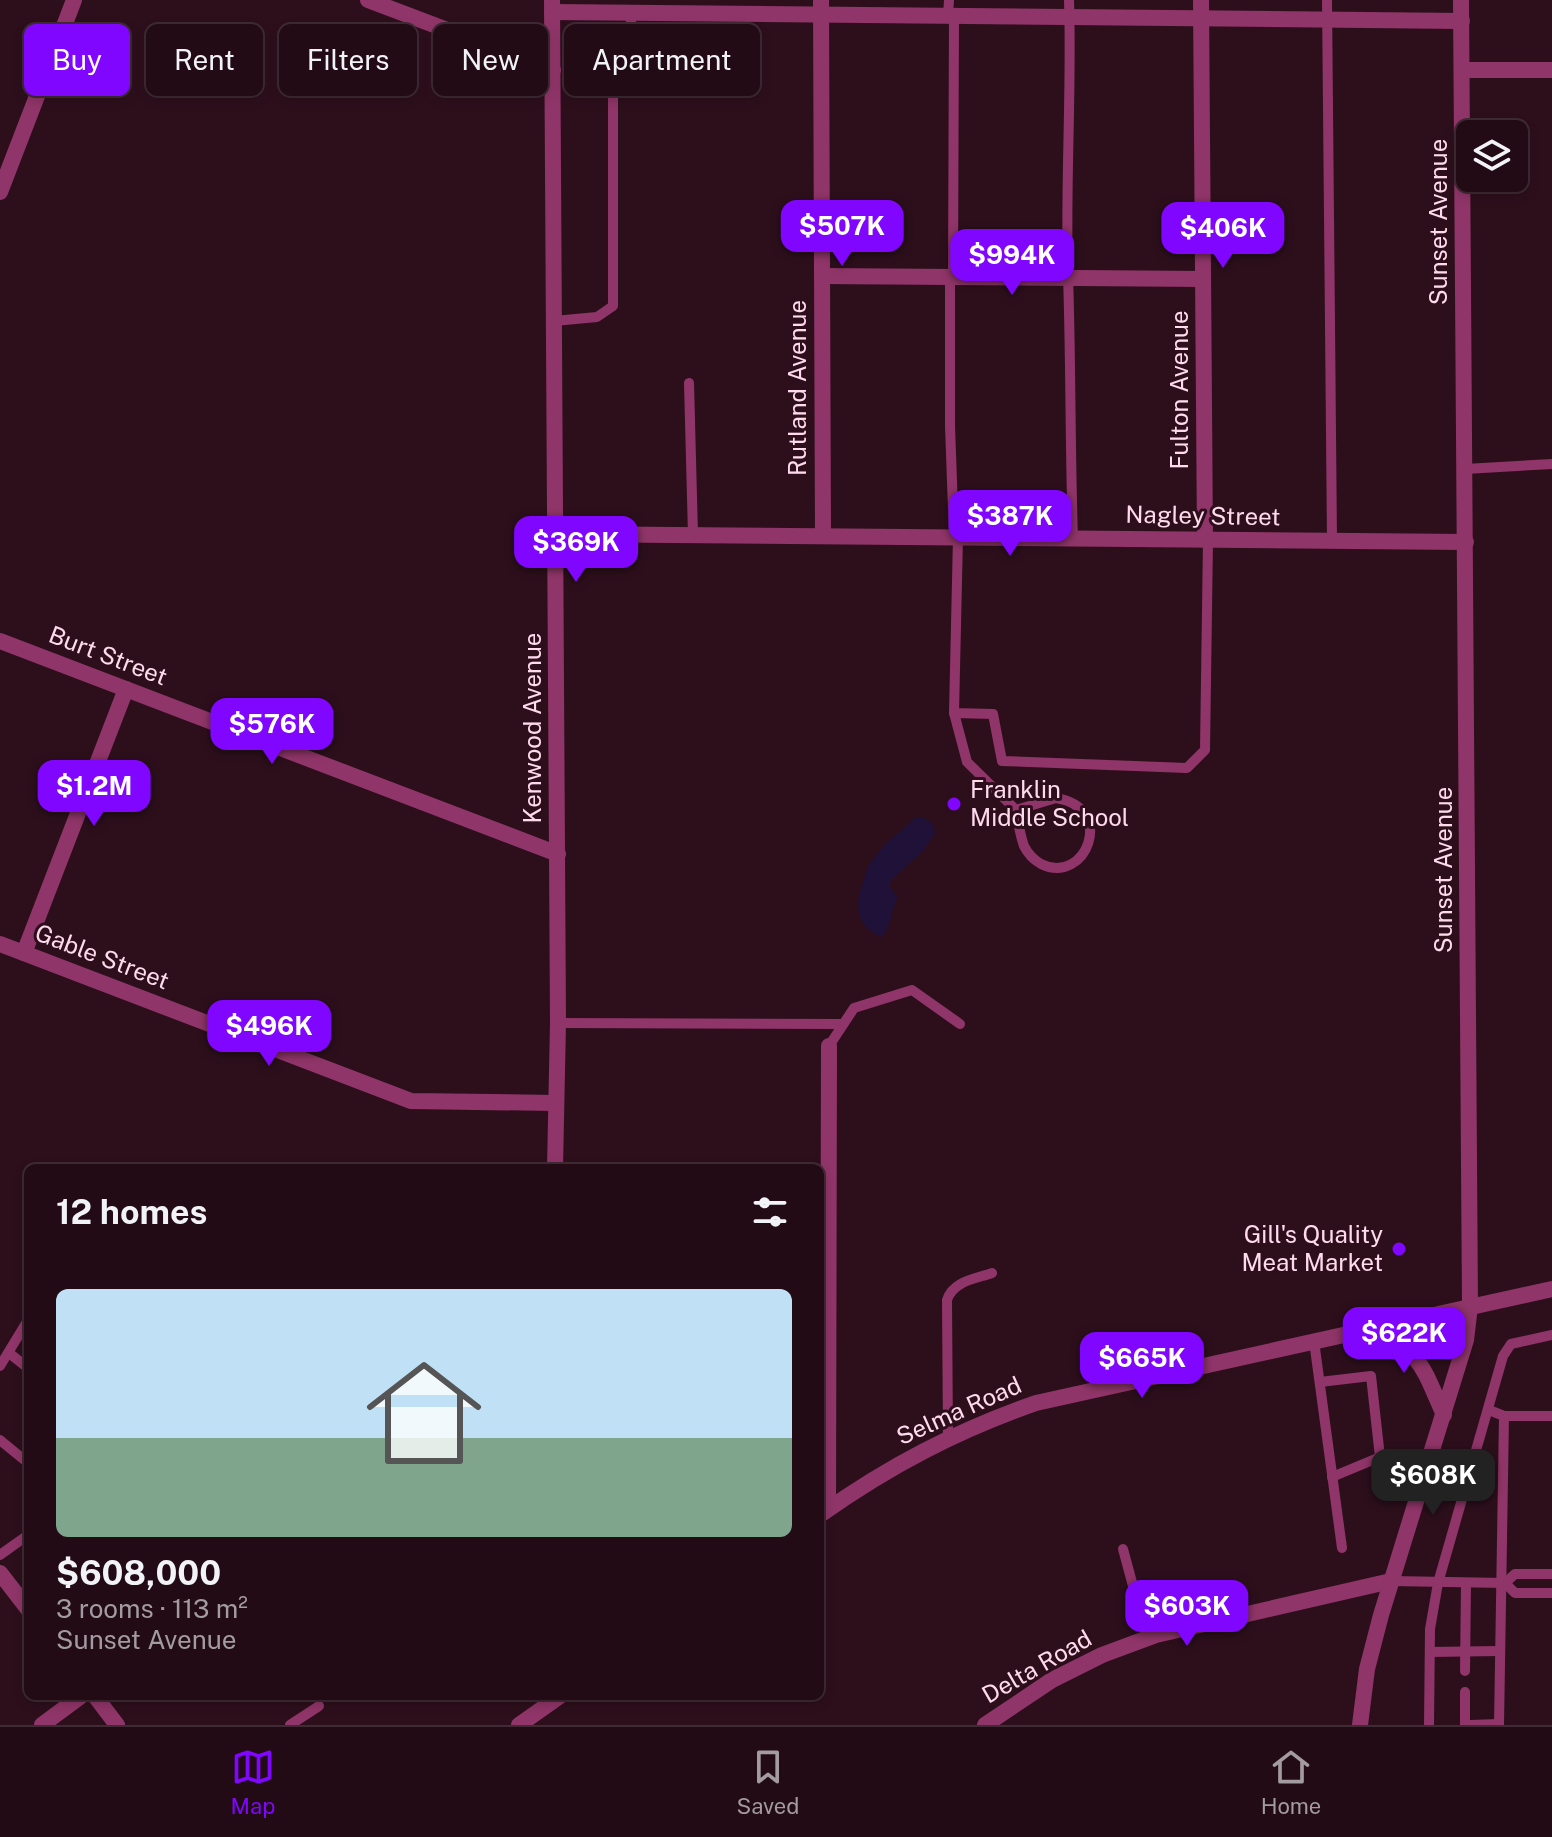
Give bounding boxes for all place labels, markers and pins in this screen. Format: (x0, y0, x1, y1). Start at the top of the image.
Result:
pin: $507K (786, 200, 898, 268)
pin: $406K (1167, 202, 1279, 270)
pin: $994K (956, 229, 1068, 297)
pin: $387K (954, 490, 1066, 558)
pin: $369K (520, 516, 632, 584)
pin: $576K (216, 698, 328, 766)
pin: $1.2M (38, 760, 150, 828)
place label: Franklin Middle School (970, 775, 1129, 831)
marker: Franklin Middle School (945, 795, 963, 813)
pin: $496K (213, 1000, 325, 1068)
place label: Gill's Quality Meat Market (1241, 1220, 1383, 1276)
marker: Gill's Quality Meat Market (1390, 1240, 1408, 1258)
pin: $622K (1348, 1307, 1460, 1375)
pin: $665K (1086, 1332, 1198, 1400)
pin: $608K (1377, 1449, 1489, 1517)
pin: $603K (1131, 1580, 1243, 1648)

